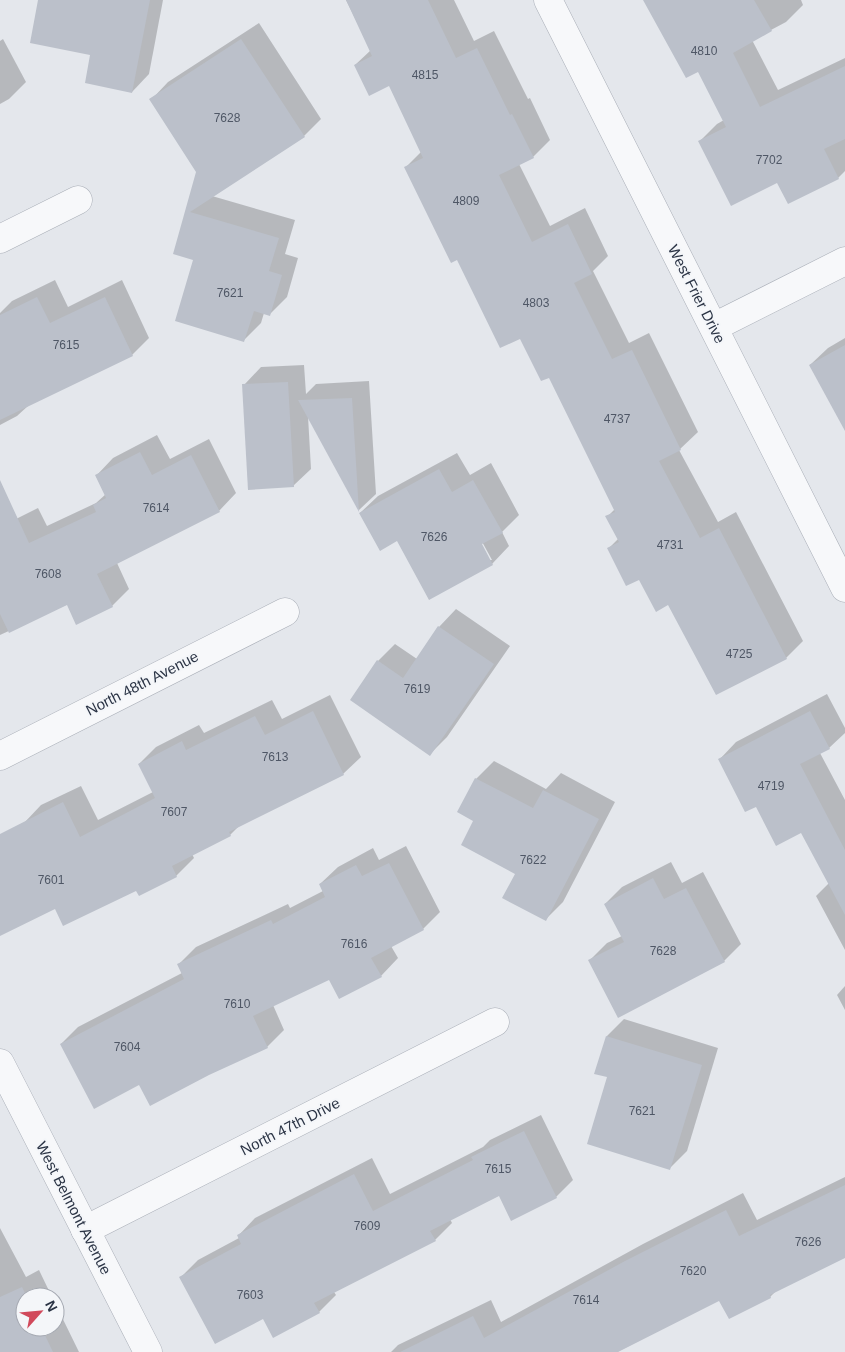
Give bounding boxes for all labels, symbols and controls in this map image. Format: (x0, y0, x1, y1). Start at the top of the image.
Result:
house number: 4810 (691, 44, 718, 58)
house number: 4815 (412, 68, 439, 82)
house number: 7628 (214, 111, 241, 125)
house number: 7702 (756, 153, 783, 167)
house number: 4809 (453, 194, 480, 208)
street label: West Frier Drive (665, 242, 729, 346)
house number: 7621 (217, 286, 244, 300)
house number: 4803 (523, 296, 550, 310)
house number: 7615 (53, 338, 80, 352)
house number: 4737 (604, 412, 631, 426)
house number: 7614 (143, 501, 170, 515)
house number: 7626 (421, 530, 448, 544)
house number: 4731 (657, 538, 684, 552)
house number: 7608 (35, 567, 62, 581)
street label: North 48th Avenue (83, 647, 201, 719)
house number: 4725 (726, 647, 753, 661)
house number: 7619 (404, 682, 431, 696)
house number: 7613 (262, 750, 289, 764)
house number: 4719 (758, 779, 785, 793)
house number: 7607 (161, 805, 188, 819)
house number: 7622 (520, 853, 547, 867)
house number: 7601 (38, 873, 65, 887)
house number: 7616 (341, 937, 368, 951)
house number: 7628 (650, 944, 677, 958)
house number: 7610 (224, 997, 251, 1011)
house number: 7604 (114, 1040, 141, 1054)
street label: North 47th Drive (237, 1094, 343, 1158)
house number: 7621 (629, 1104, 656, 1118)
street label: West Belmont Avenue (33, 1139, 115, 1277)
house number: 7615 (485, 1162, 512, 1176)
house number: 7609 (354, 1219, 381, 1233)
house number: 7626 (795, 1235, 822, 1249)
house number: 7620 (680, 1264, 707, 1278)
north arrow (15, 1287, 65, 1337)
house number: 7603 (237, 1288, 264, 1302)
house number: 7614 (573, 1293, 600, 1307)
text: N (42, 1298, 61, 1314)

